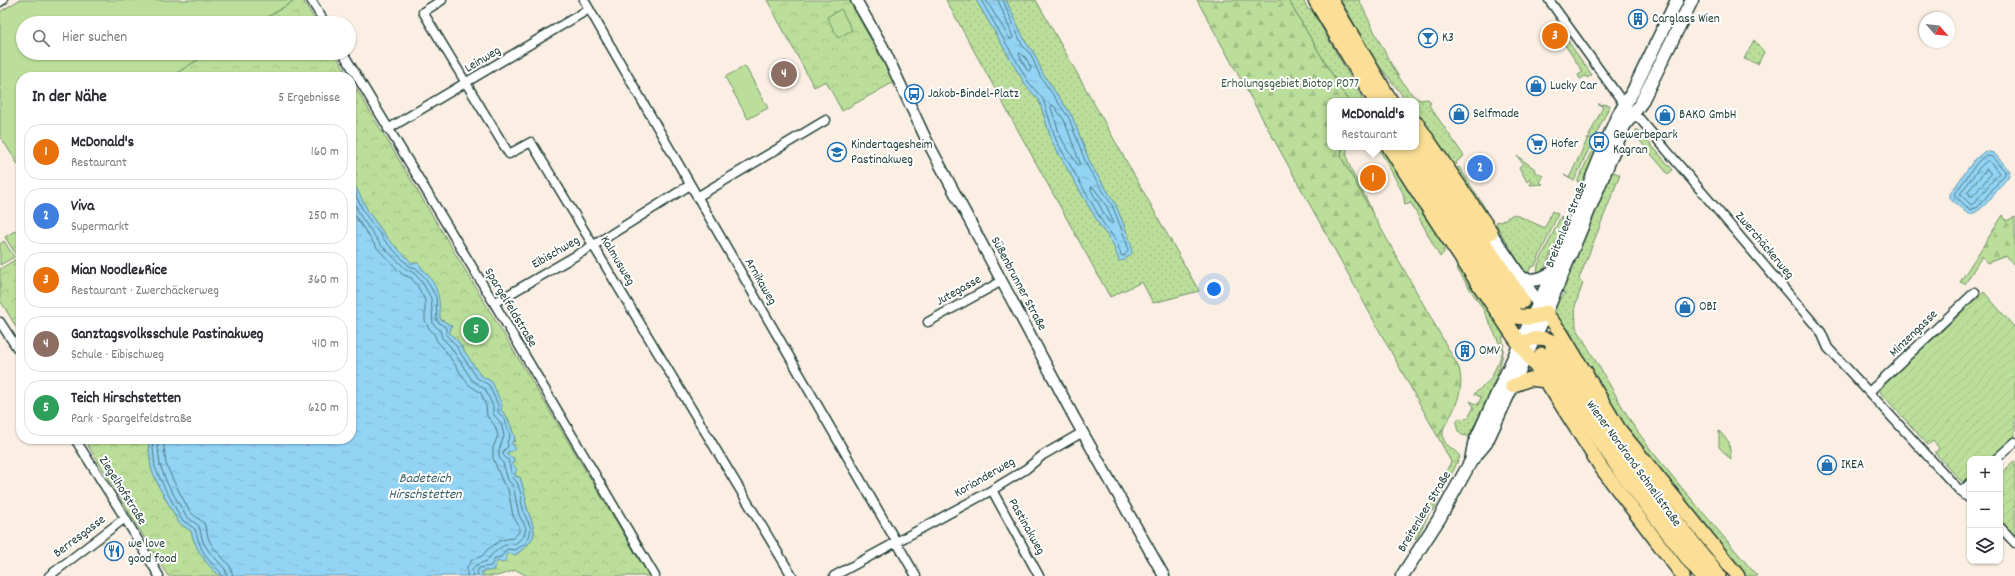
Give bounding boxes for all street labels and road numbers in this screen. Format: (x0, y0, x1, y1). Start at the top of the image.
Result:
street label: Leinweg (461, 42, 505, 78)
street label: Breitenleer Straße (1541, 179, 1593, 271)
street label: Zwerchäckerweg (1730, 208, 1798, 284)
street label: Eibischweg (528, 231, 584, 274)
street label: Kalmusweg (595, 233, 639, 290)
street label: Süßenbrunner Straße (985, 234, 1051, 335)
street label: Arnikaweg (739, 255, 781, 309)
street label: Spargelfeldstraße (479, 265, 541, 352)
street label: Jutegasse (933, 271, 985, 311)
street label: Minzengasse (1885, 306, 1943, 362)
street label: Wiener Nordrand Schnellstraße (1581, 397, 1686, 531)
street label: Ziegelhofstraße (93, 453, 151, 529)
street label: Korianderweg (951, 453, 1019, 503)
street label: Breitenleer Straße (1393, 468, 1457, 556)
street label: Pastinakweg (1003, 495, 1049, 559)
street label: Berresgasse (50, 511, 110, 563)

